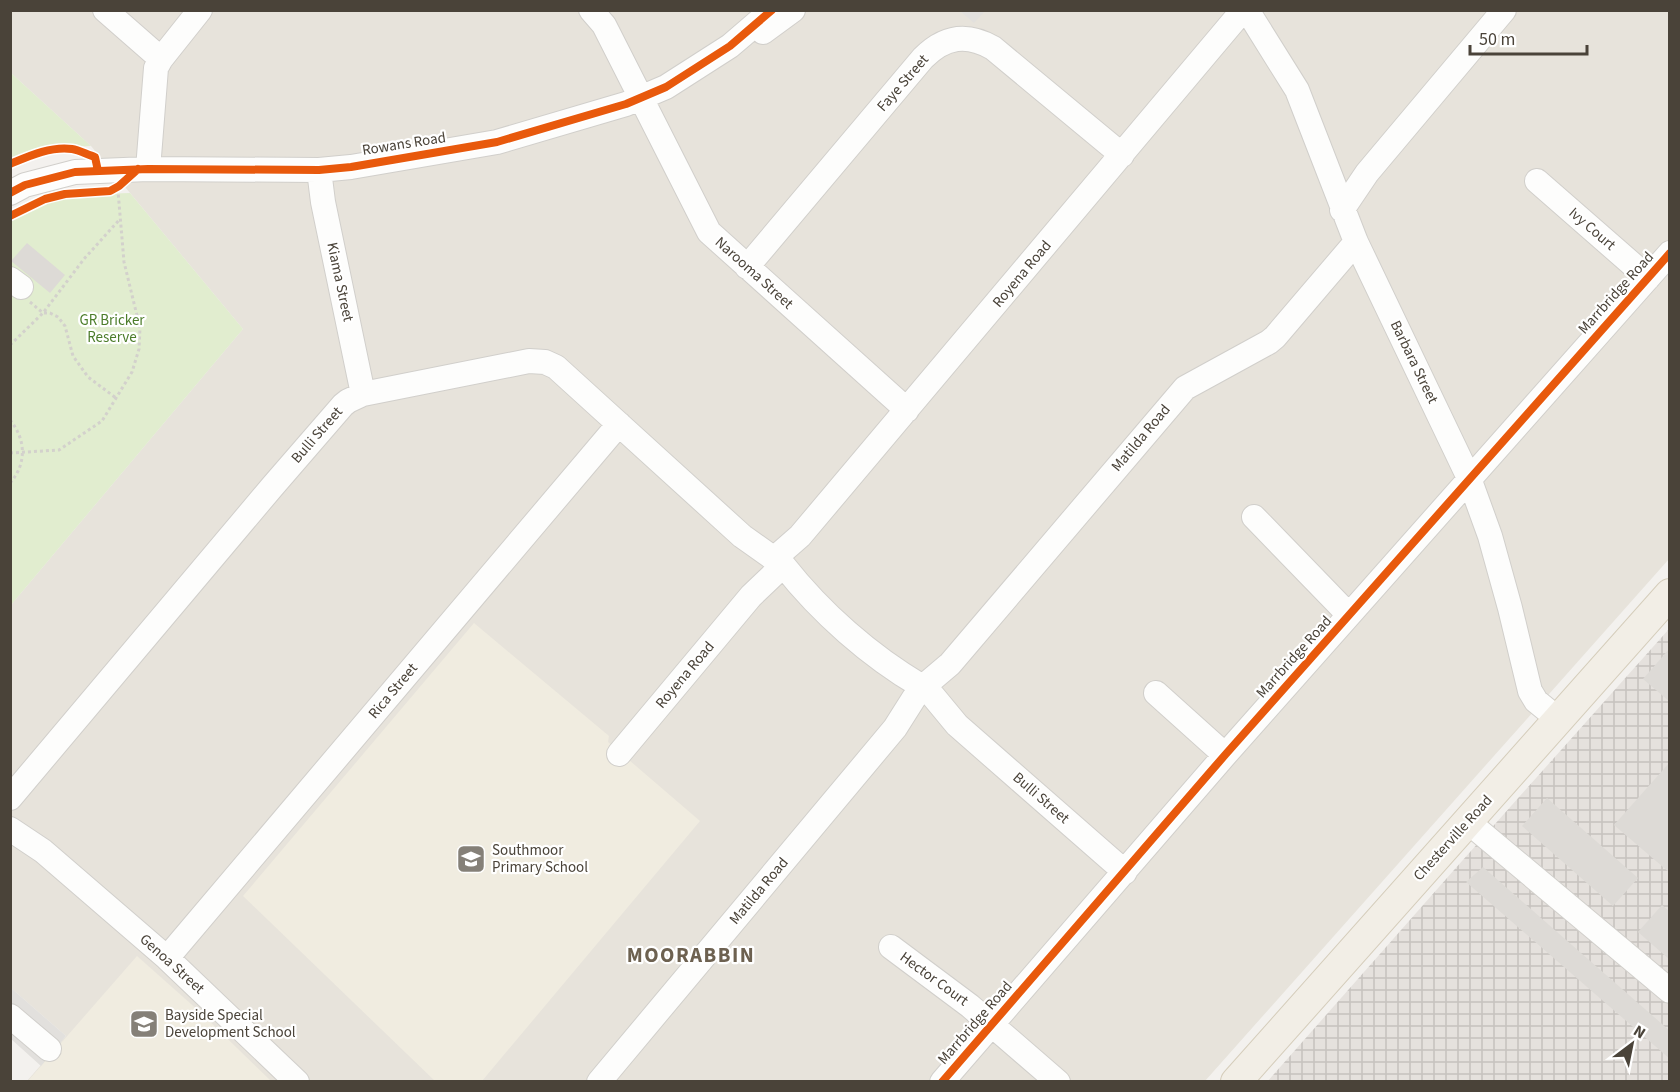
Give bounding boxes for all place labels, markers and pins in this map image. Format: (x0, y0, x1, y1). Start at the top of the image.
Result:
place label: Southmoor Primary School (492, 840, 588, 878)
school or university icon: Southmoor Primary School (455, 843, 487, 875)
place label: Bayside Special Development School (165, 1005, 296, 1043)
school or university icon: Bayside Special Development School (128, 1008, 160, 1040)

